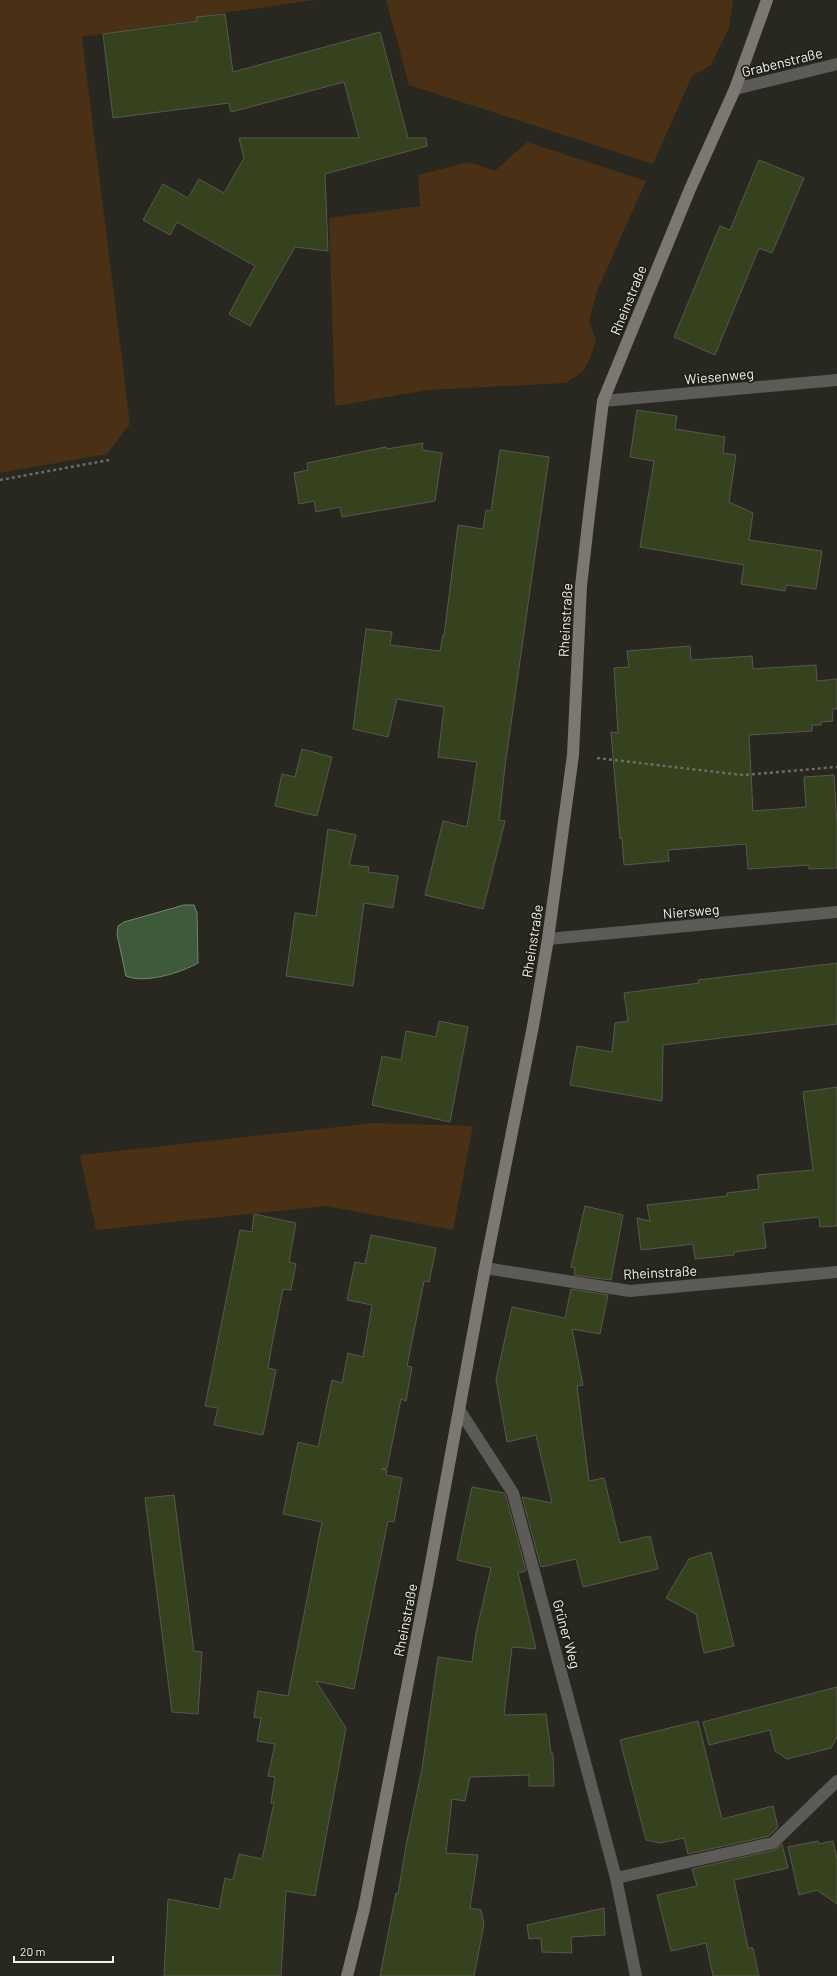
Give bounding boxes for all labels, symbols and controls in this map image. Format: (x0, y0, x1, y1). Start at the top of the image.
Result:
street label: Grabenstraße (740, 44, 824, 80)
street label: Rheinstraße (606, 263, 650, 337)
street label: Wiesenweg (684, 364, 754, 388)
street label: Rheinstraße (555, 583, 575, 657)
street label: Niersweg (662, 900, 720, 922)
street label: Rheinstraße (518, 903, 546, 979)
street label: Rheinstraße (623, 1262, 697, 1282)
street label: Rheinstraße (390, 1582, 420, 1658)
street label: Grüner Weg (550, 1598, 584, 1670)
scale bar (14, 1938, 113, 1964)
text: 20 m (20, 1944, 46, 1958)

